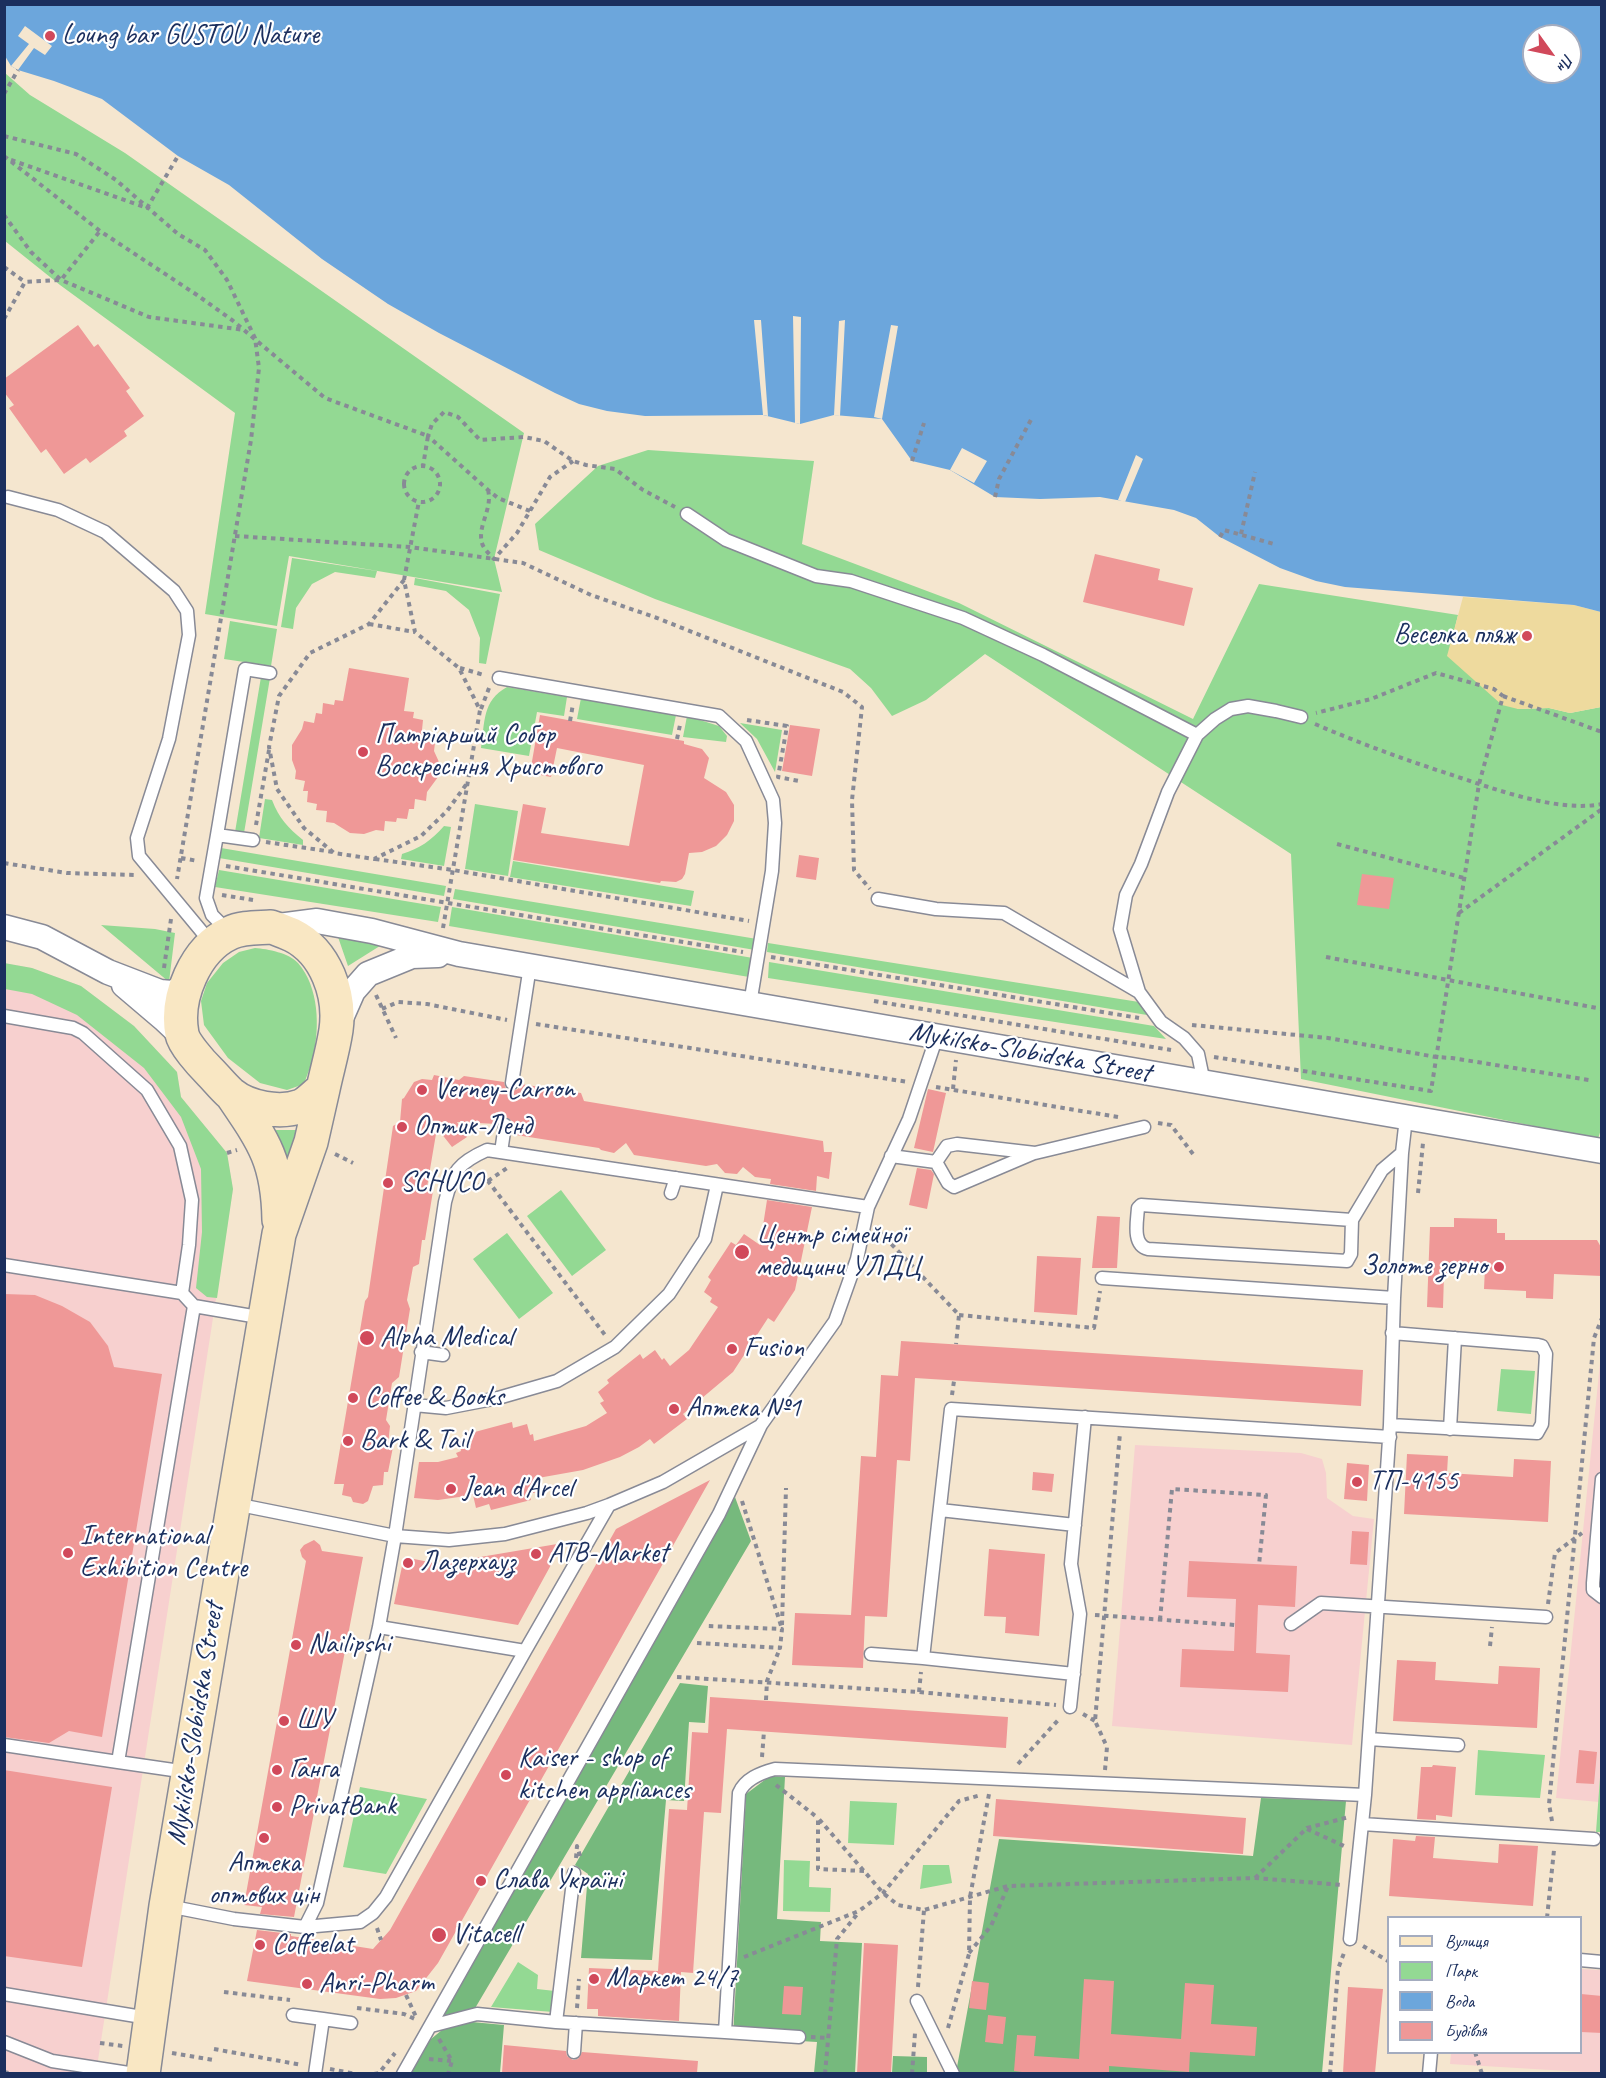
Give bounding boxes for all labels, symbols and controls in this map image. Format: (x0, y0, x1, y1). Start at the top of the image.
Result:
place label: Loung bar GUSTOU Nature (62, 19, 319, 53)
north arrow (1522, 24, 1582, 84)
marker: Loung bar GUSTOU Nature (43, 29, 57, 43)
text: Пн (1552, 50, 1578, 75)
place label: Веселка пляж (1394, 619, 1515, 653)
marker: Веселка пляж (1520, 629, 1534, 643)
place label: Патріарший Собор Воскресіння Христового (375, 719, 602, 785)
marker: Патріарший Собор Воскресіння Христового (356, 745, 370, 759)
street label: Mykilsko-Slobidska Street (907, 1015, 1153, 1091)
place label: Verney-Carron (434, 1073, 575, 1107)
marker: Verney-Carron (415, 1083, 429, 1097)
place label: Оптик-Ленд (414, 1110, 532, 1144)
marker: Оптик-Ленд (395, 1120, 409, 1134)
place label: SCHUCO (400, 1166, 483, 1200)
marker: SCHUCO (381, 1176, 395, 1190)
place label: Центр сімейної медицини УЛДЦ (756, 1219, 921, 1285)
marker: Центр сімейної медицини УЛДЦ (733, 1243, 751, 1261)
place label: Золоте зерно (1361, 1250, 1487, 1284)
marker: Золоте зерно (1492, 1260, 1506, 1274)
place label: Alpha Medical (380, 1321, 513, 1355)
marker: Alpha Medical (358, 1329, 376, 1347)
place label: Fusion (744, 1332, 804, 1366)
marker: Fusion (725, 1342, 739, 1356)
place label: Coffee & Books (365, 1381, 504, 1415)
marker: Coffee & Books (346, 1391, 360, 1405)
place label: Аптека №1 (686, 1392, 801, 1426)
marker: Аптека №1 (667, 1402, 681, 1416)
place label: Bark & Tail (360, 1424, 469, 1458)
marker: Bark & Tail (341, 1434, 355, 1448)
place label: ТП-4155 (1369, 1465, 1458, 1499)
place label: Jean d'Arcel (463, 1472, 573, 1506)
marker: ТП-4155 (1350, 1475, 1364, 1489)
marker: Jean d'Arcel (444, 1482, 458, 1496)
place label: International Exhibition Centre (80, 1520, 247, 1586)
place label: ATB-Market (548, 1537, 668, 1571)
marker: International Exhibition Centre (61, 1546, 75, 1560)
place label: Лазерхауз (420, 1546, 515, 1580)
marker: ATB-Market (529, 1547, 543, 1561)
marker: Лазерхауз (401, 1556, 415, 1570)
street label: Mykilsko-Slobidska Street (160, 1601, 232, 1847)
place label: Nailipshi (308, 1628, 391, 1662)
marker: Nailipshi (289, 1638, 303, 1652)
place label: ШУ (296, 1704, 333, 1738)
marker: ШУ (277, 1714, 291, 1728)
place label: Kaiser - shop of kitchen appliances (518, 1742, 691, 1808)
place label: Ганга (289, 1753, 339, 1787)
marker: Ганга (270, 1763, 284, 1777)
marker: Kaiser - shop of kitchen appliances (499, 1768, 513, 1782)
place label: PrivatBank (289, 1790, 396, 1824)
marker: PrivatBank (270, 1800, 284, 1814)
marker: Аптека оптових цін (257, 1831, 271, 1845)
place label: Аптека оптових цін (209, 1847, 319, 1913)
place label: Слава Україні (493, 1864, 622, 1898)
marker: Слава Україні (474, 1874, 488, 1888)
legend (1387, 1916, 1582, 2054)
place label: Vitacell (452, 1918, 520, 1952)
marker: Vitacell (430, 1926, 448, 1944)
place label: Coffeelat (272, 1928, 354, 1962)
text: Вулиця (1445, 1930, 1488, 1952)
marker: Coffeelat (253, 1938, 267, 1952)
text: Парк (1445, 1960, 1477, 1982)
place label: Маркет 24/7 (606, 1962, 738, 1996)
place label: Anri-Pharm (319, 1967, 434, 2001)
marker: Маркет 24/7 (587, 1972, 601, 1986)
marker: Anri-Pharm (300, 1977, 314, 1991)
text: Вода (1445, 1990, 1474, 2012)
text: Будівля (1445, 2020, 1487, 2042)

